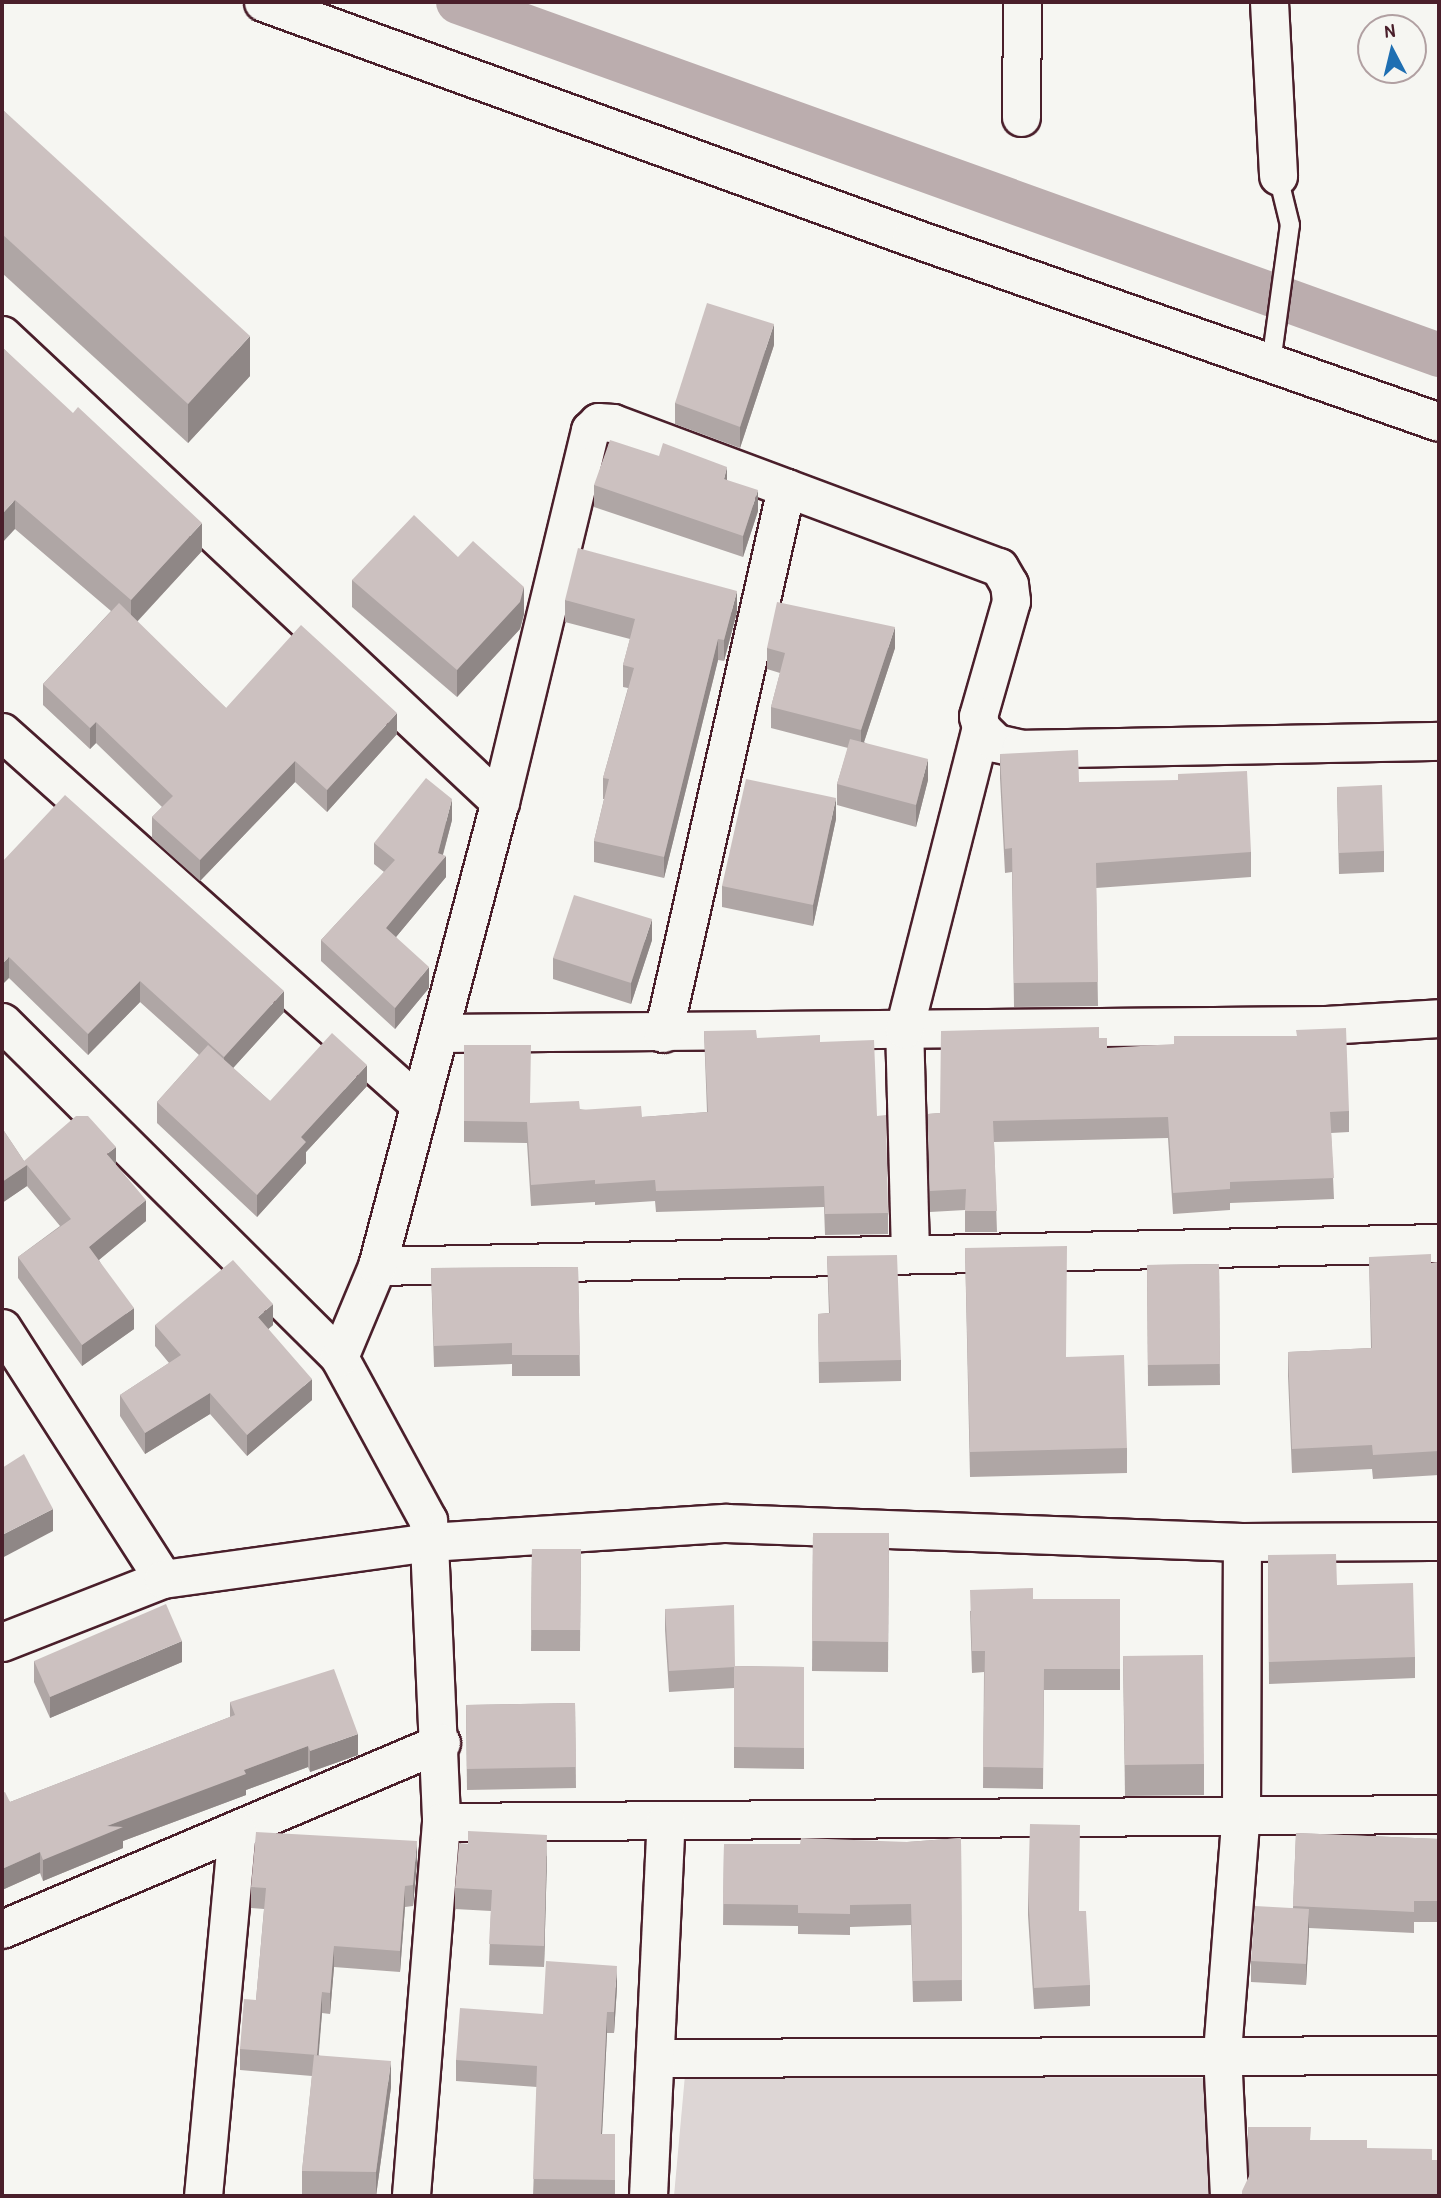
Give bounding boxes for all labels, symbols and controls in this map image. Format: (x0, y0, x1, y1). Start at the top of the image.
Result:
north arrow (1357, 14, 1427, 84)
text: N (1383, 17, 1396, 44)

